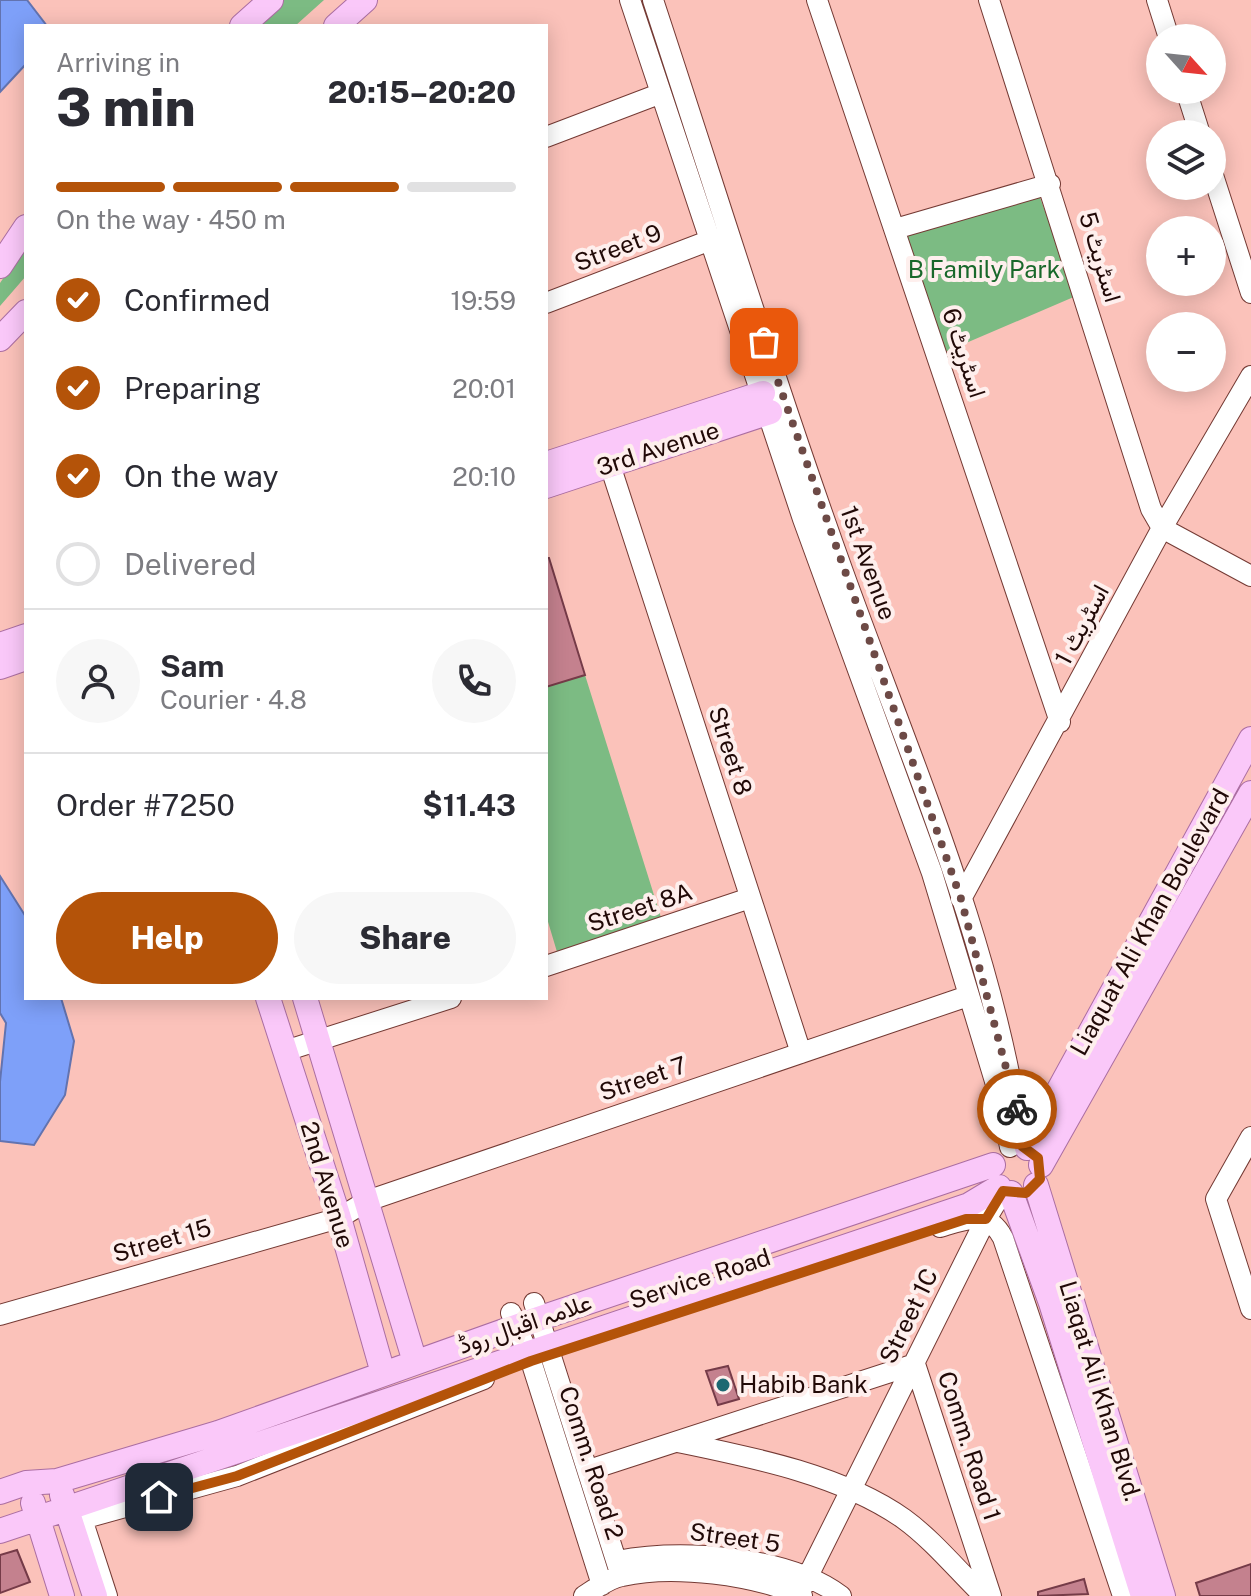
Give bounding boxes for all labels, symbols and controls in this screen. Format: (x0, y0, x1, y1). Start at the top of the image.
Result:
north arrow (1146, 24, 1226, 104)
map controls (1146, 24, 1226, 392)
text: Arriving in (56, 47, 180, 78)
text: 20:15–20:20 (328, 74, 516, 110)
text: 3 min (56, 77, 196, 138)
button: layers (1146, 120, 1226, 200)
text: On the way · 450 m (56, 204, 286, 235)
street label: اسٹریٹ 5 (1072, 208, 1128, 306)
button: + (1146, 216, 1226, 296)
street label: Street 9 (570, 218, 665, 276)
park label: B Family Park (908, 255, 1060, 283)
icon: check (56, 278, 100, 322)
text: Confirmed (124, 282, 270, 318)
text: 19:59 (450, 285, 516, 316)
street label: اسٹریٹ 6 (935, 304, 993, 402)
pin (730, 308, 798, 376)
button: − (1146, 312, 1226, 392)
icon: bag (742, 320, 786, 364)
icon: check (56, 366, 100, 410)
text: Preparing (124, 370, 261, 406)
text: 20:01 (452, 373, 516, 404)
street label: 3rd Avenue (593, 415, 722, 481)
icon: check (56, 454, 100, 498)
text: On the way (124, 458, 278, 494)
text: 20:10 (452, 461, 516, 492)
street label: 1st Avenue (835, 502, 902, 623)
text: Delivered (124, 546, 256, 582)
street label: اسٹریٹ 1 (1048, 579, 1116, 671)
button: person (56, 639, 140, 723)
button: phone (432, 639, 516, 723)
text: Sam (160, 648, 224, 684)
text: Courier · 4.8 (160, 684, 307, 715)
street label: Street 8 (704, 703, 758, 799)
street label: Liaquat Ali Khan Boulevard (1064, 783, 1234, 1060)
text: Order #7250 (56, 787, 235, 823)
text: $11.43 (422, 787, 516, 823)
street label: Street 8A (584, 877, 696, 937)
button: Help (56, 892, 278, 984)
button: Share (294, 892, 516, 984)
street label: Street 7 (595, 1050, 690, 1106)
courier (977, 1069, 1057, 1149)
icon: bike (995, 1087, 1039, 1131)
street label: 2nd Avenue (295, 1118, 360, 1251)
street label: Street 15 (109, 1213, 214, 1267)
street label: Service Road (626, 1242, 774, 1314)
street label: Street 1C (873, 1263, 943, 1368)
street label: Liaqat Ali Khan Blvd. (1054, 1277, 1148, 1504)
street label: علامہ اقبال روڈ (454, 1287, 596, 1361)
street label: Comm. Road 1 (933, 1368, 1007, 1524)
place label: Habib Bank (739, 1370, 868, 1398)
marker: Habib Bank (714, 1376, 732, 1394)
street label: Comm. Road 2 (554, 1382, 630, 1543)
pin (125, 1463, 193, 1531)
icon: home (137, 1475, 181, 1519)
street label: Street 5 (688, 1517, 782, 1557)

